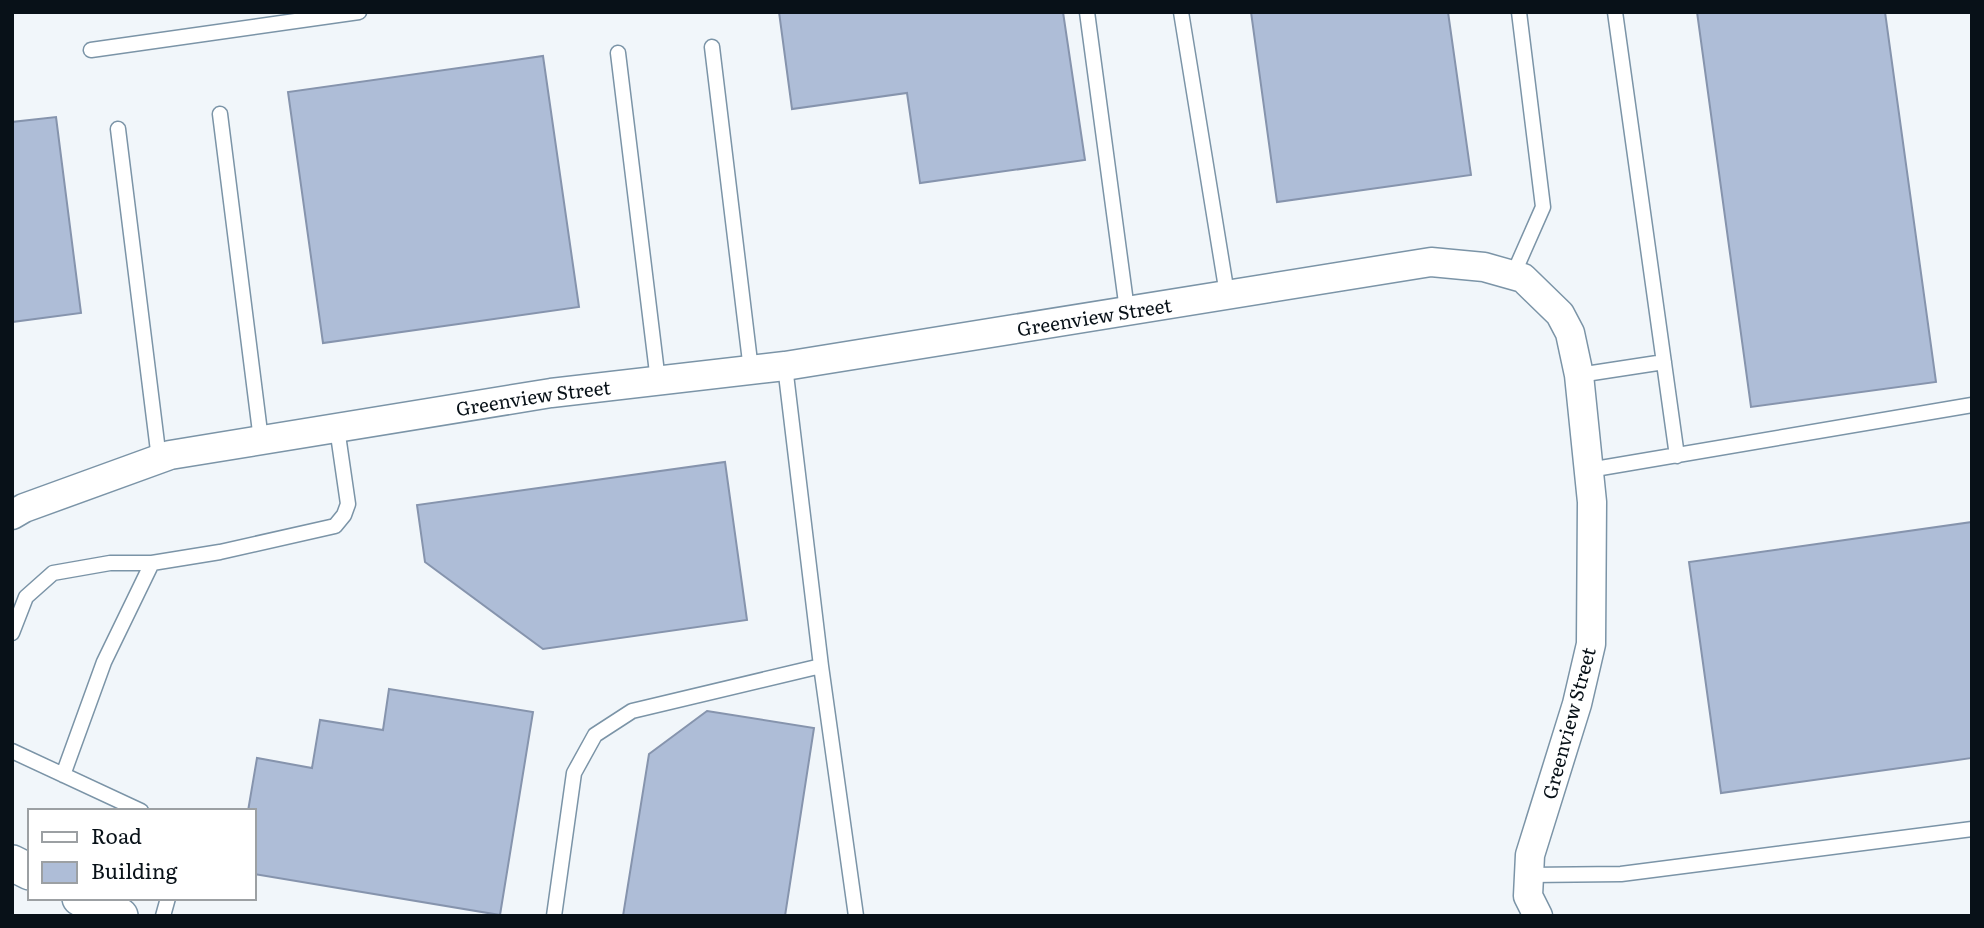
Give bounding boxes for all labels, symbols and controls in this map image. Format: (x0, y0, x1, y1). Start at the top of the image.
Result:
street label: Greenview Street (1015, 290, 1174, 342)
street label: Greenview Street (454, 372, 612, 422)
street label: Greenview Street (1534, 644, 1602, 802)
legend (28, 809, 256, 900)
text: Road (91, 819, 142, 850)
text: Building (91, 854, 178, 885)

